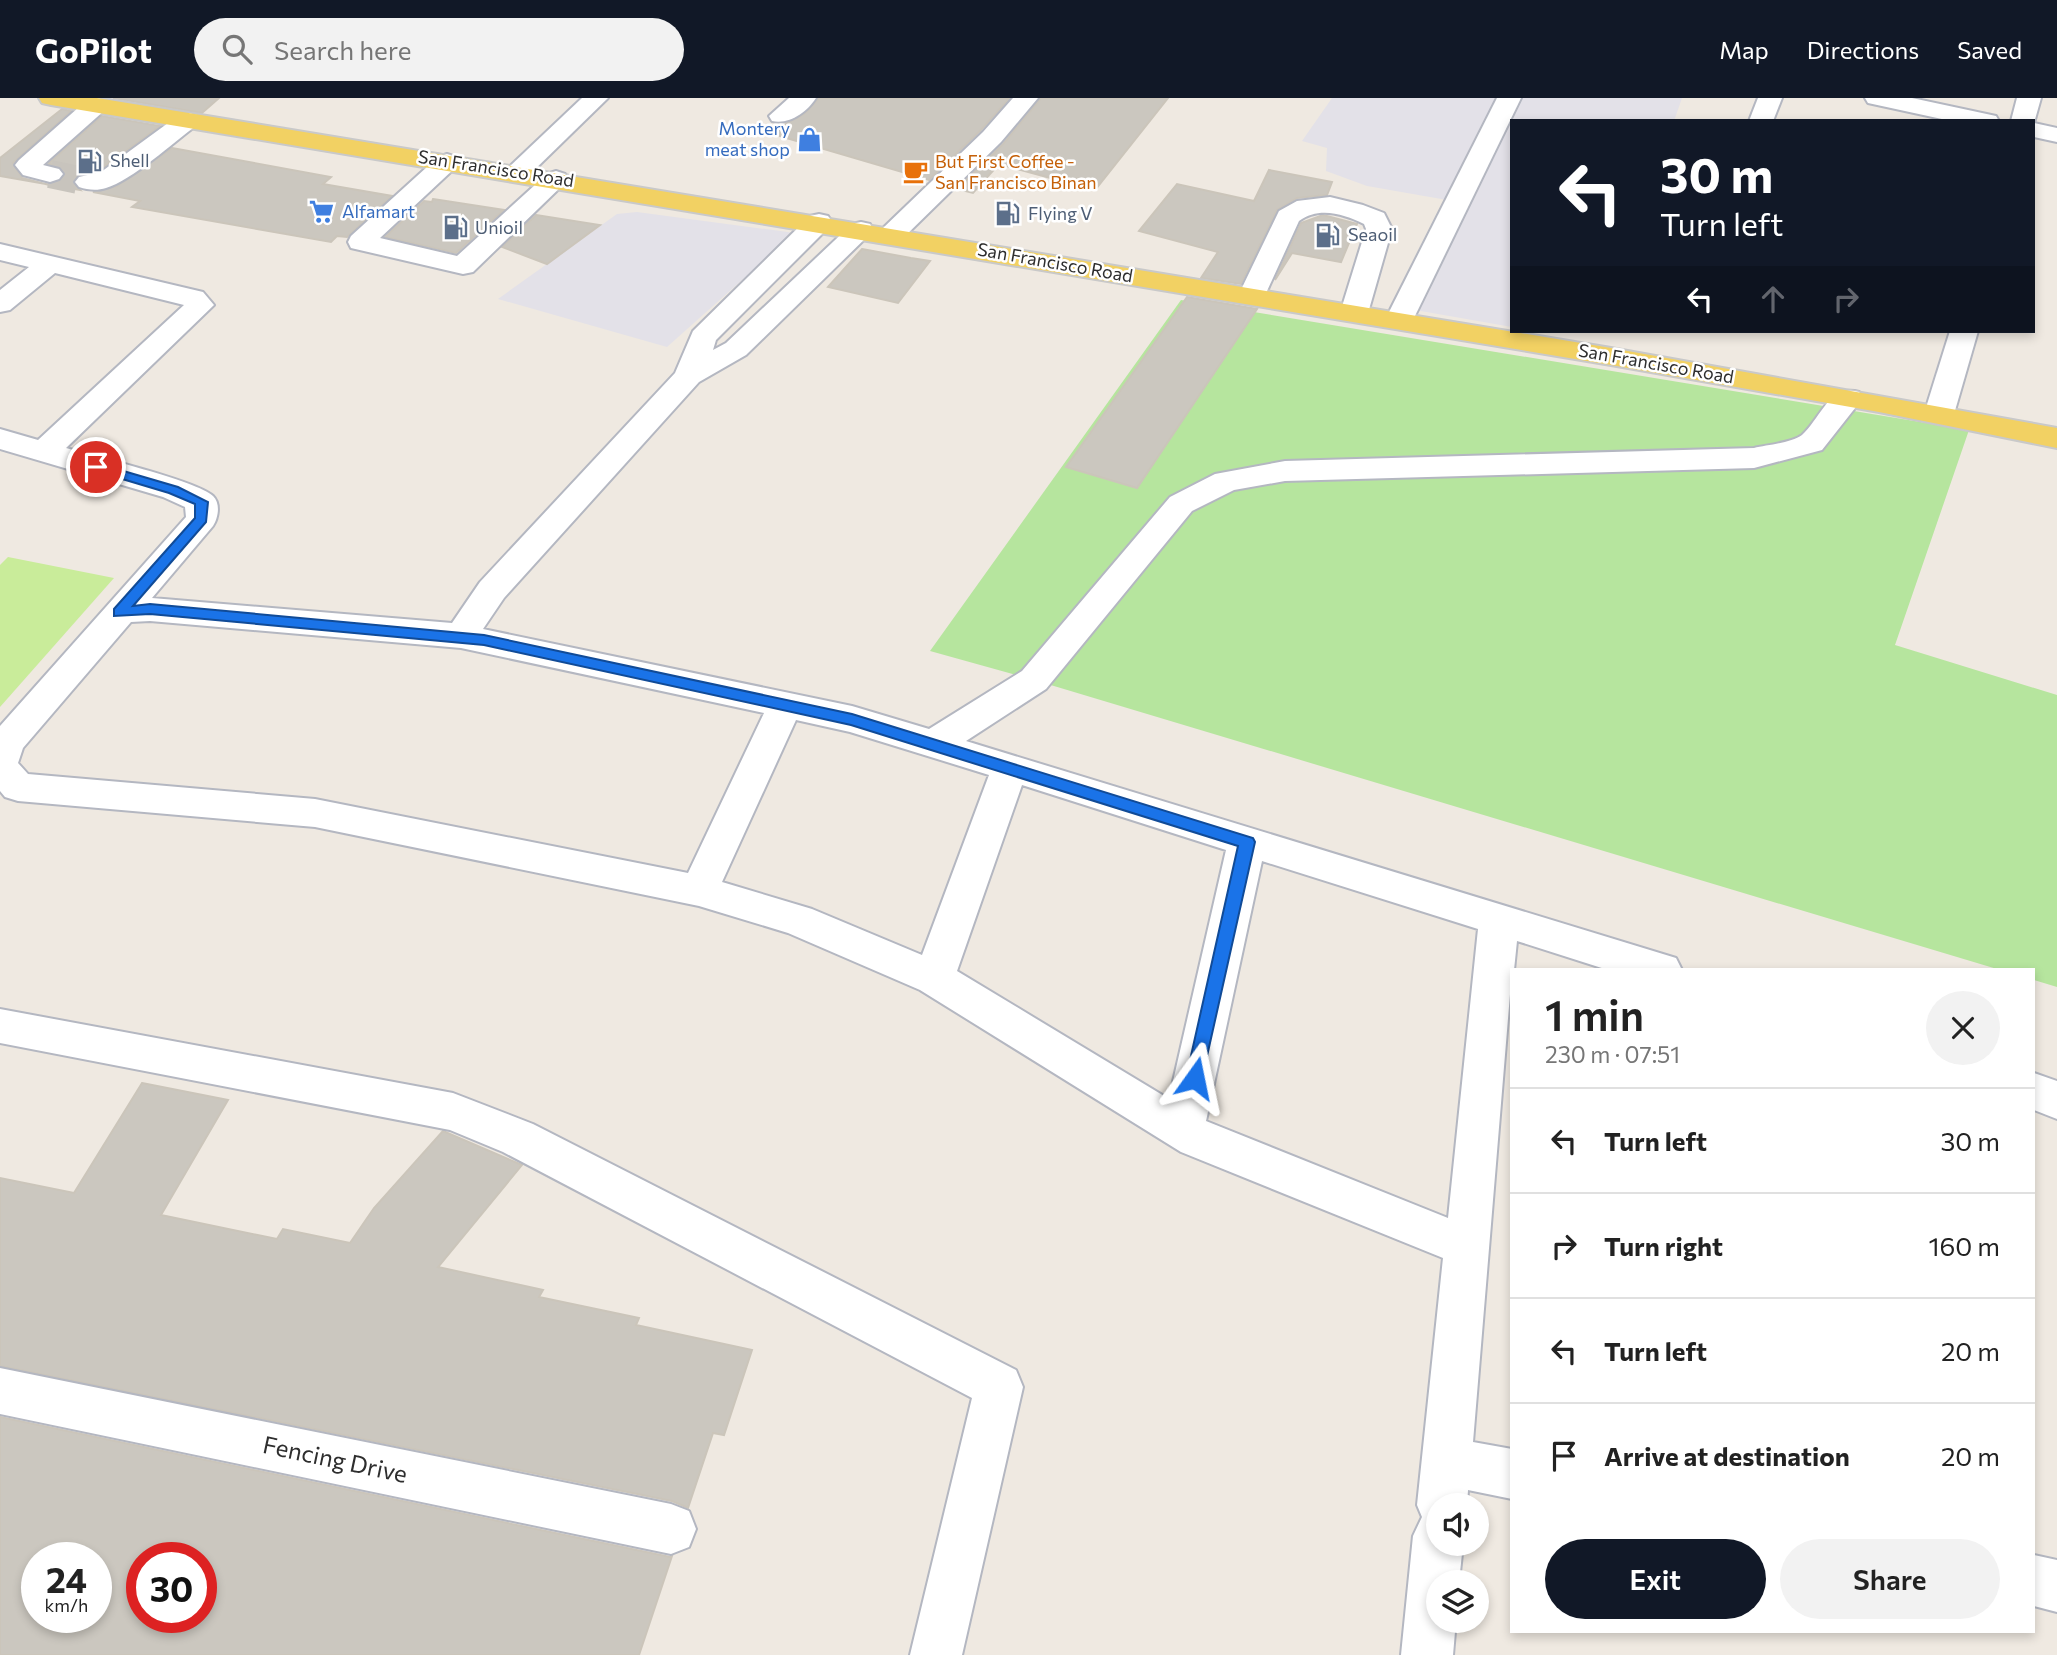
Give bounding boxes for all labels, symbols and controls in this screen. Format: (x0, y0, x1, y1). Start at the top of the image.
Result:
search box (194, 18, 684, 81)
text: GoPilot (35, 29, 152, 70)
icon: search (218, 30, 256, 68)
text: Search here (274, 34, 411, 65)
text: Map (1719, 35, 1769, 64)
text: Directions (1807, 35, 1919, 64)
text: Saved (1957, 35, 2022, 64)
place label: Montery meat shop (705, 117, 790, 160)
shop icon: Montery meat shop (796, 125, 824, 153)
text: 30 m (1660, 143, 1773, 203)
street label: San Francisco Road (417, 145, 576, 191)
fuel station icon: Shell (76, 147, 104, 175)
icon: left (1545, 147, 1636, 238)
place label: Shell (110, 149, 150, 171)
place label: But First Coffee - San Francisco Binan (935, 150, 1097, 193)
cafe icon: But First Coffee - San Francisco Binan (901, 158, 929, 186)
supermarket icon: Alfamart (308, 198, 336, 226)
place label: Alfamart (342, 200, 415, 222)
fuel station icon: Flying V (994, 200, 1022, 228)
place label: Flying V (1028, 202, 1093, 224)
text: Turn left (1660, 203, 1784, 243)
fuel station icon: Unioil (441, 214, 469, 242)
place label: Unioil (475, 216, 523, 238)
fuel station icon: Seaoil (1314, 221, 1342, 249)
place label: Seaoil (1348, 223, 1397, 245)
street label: San Francisco Road (976, 238, 1135, 287)
icon: left (1681, 280, 1719, 318)
icon: ahead (1754, 280, 1792, 318)
icon: right (1827, 280, 1865, 318)
street label: San Francisco Road (1577, 339, 1736, 388)
pin (66, 437, 126, 497)
icon: arrive (77, 448, 115, 486)
text: 1 min (1545, 988, 1644, 1040)
button: close (1926, 991, 2000, 1065)
text: 230 m · 07:51 (1545, 1040, 1680, 1068)
position arrow (1158, 1041, 1232, 1115)
icon: left (1545, 1122, 1583, 1160)
text: Turn left (1604, 1125, 1707, 1156)
text: 30 m (1941, 1125, 2000, 1156)
icon: right (1545, 1227, 1583, 1265)
text: Turn right (1604, 1230, 1723, 1261)
text: 160 m (1928, 1230, 2000, 1261)
icon: left (1545, 1332, 1583, 1370)
text: Turn left (1604, 1335, 1707, 1366)
text: 20 m (1941, 1335, 2000, 1366)
street label: Fencing Drive (260, 1429, 410, 1488)
icon: arrive (1545, 1437, 1583, 1475)
text: Arrive at destination (1604, 1440, 1850, 1471)
text: 20 m (1941, 1440, 2000, 1471)
map controls (1426, 1493, 1489, 1633)
button: sound (1426, 1493, 1489, 1556)
button: Exit (1545, 1539, 1766, 1619)
button: Share (1780, 1539, 2000, 1619)
speed limit sign: 30 (126, 1542, 217, 1633)
text: 24 (46, 1557, 87, 1600)
button: layers (1426, 1570, 1489, 1633)
text: km/h (45, 1594, 88, 1616)

